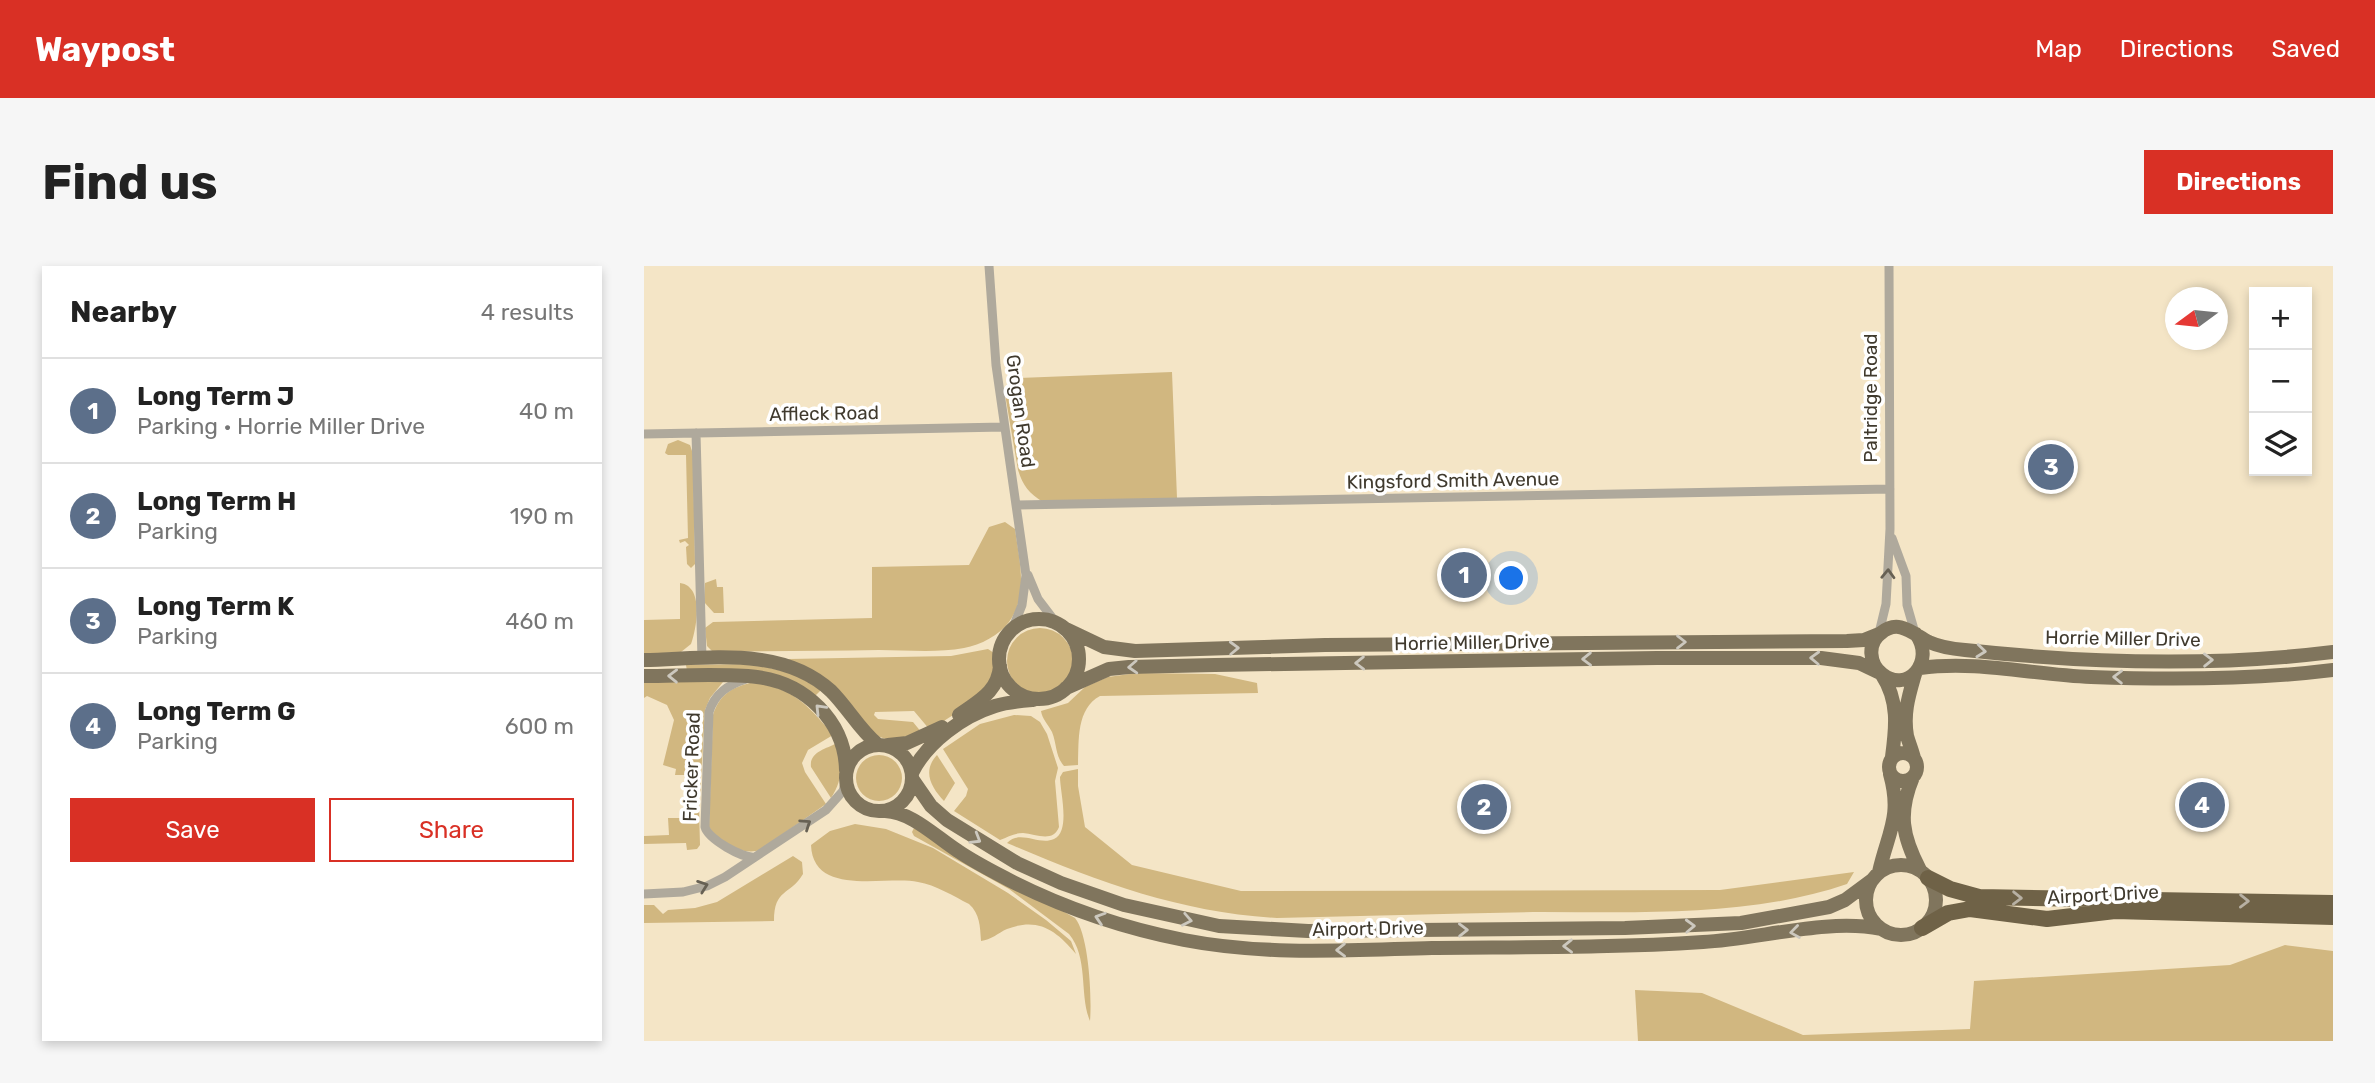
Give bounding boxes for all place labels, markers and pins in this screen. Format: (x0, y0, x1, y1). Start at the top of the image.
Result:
pin: 3 (2028, 441, 2074, 493)
pin: 1 (1441, 549, 1487, 601)
pin: 4 (2179, 779, 2225, 831)
pin: 2 (1461, 781, 1507, 833)

